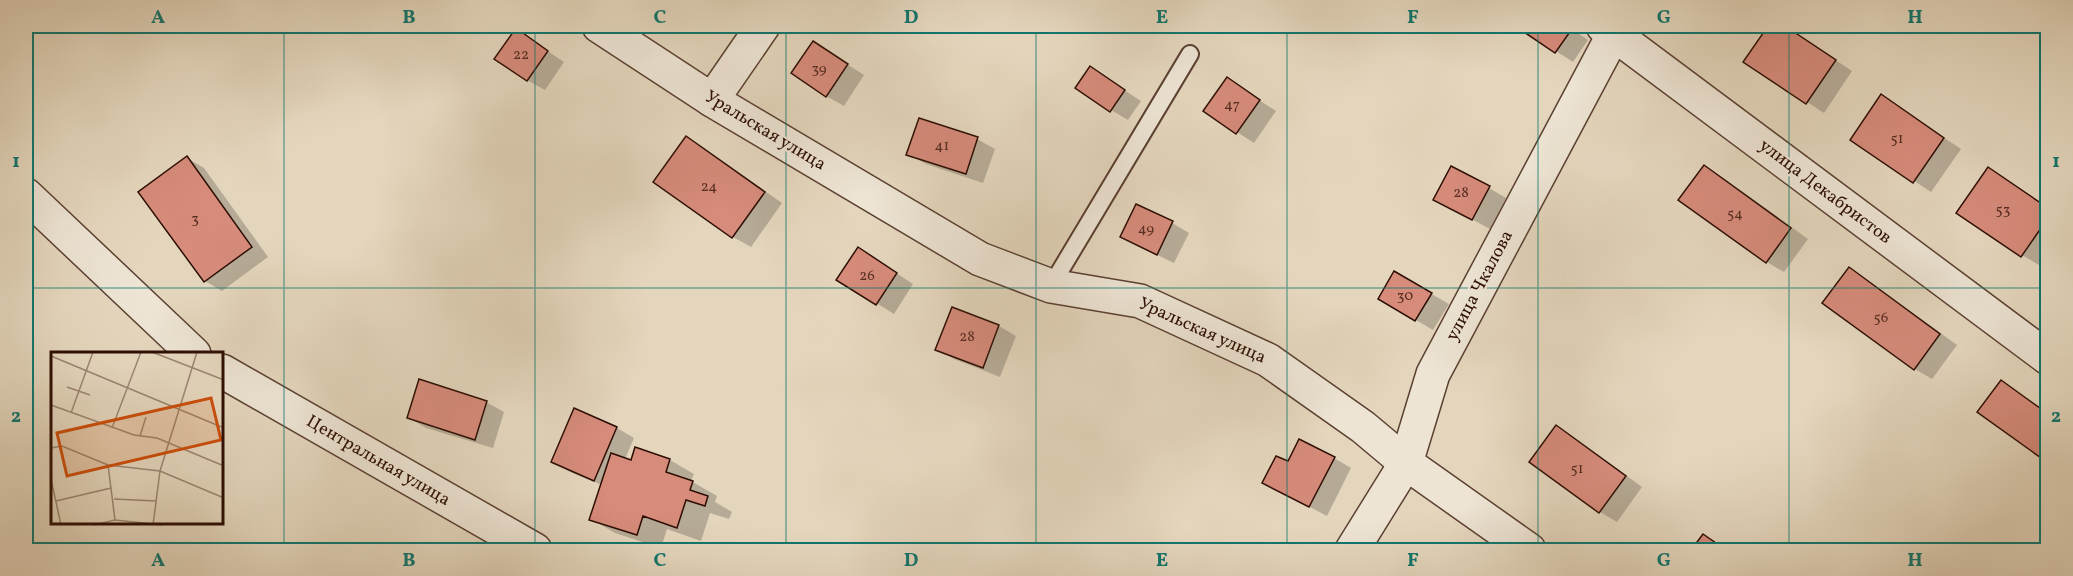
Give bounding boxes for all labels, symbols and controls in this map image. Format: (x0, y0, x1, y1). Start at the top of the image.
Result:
text: A (151, 4, 165, 32)
text: B (402, 4, 416, 32)
text: C (654, 4, 667, 32)
text: D (904, 4, 918, 32)
text: E (1156, 4, 1168, 32)
text: F (1407, 4, 1419, 32)
text: G (1657, 4, 1671, 32)
text: H (1907, 4, 1923, 32)
house number: 22 (513, 45, 529, 66)
house number: 39 (811, 59, 827, 80)
street label: Уральская улица (700, 85, 830, 177)
house number: 47 (1224, 95, 1240, 116)
house number: 51 (1890, 129, 1904, 150)
street label: улица Декабристов (1753, 134, 1897, 250)
house number: 41 (935, 136, 949, 157)
text: 1 (12, 148, 20, 176)
text: 1 (2052, 148, 2060, 176)
house number: 24 (701, 177, 717, 198)
house number: 28 (1453, 183, 1469, 204)
house number: 53 (1996, 200, 2010, 221)
house number: 54 (1727, 204, 1743, 225)
house number: 3 (191, 209, 199, 230)
house number: 49 (1138, 219, 1154, 240)
street label: улица Чкалова (1440, 226, 1520, 346)
house number: 26 (859, 266, 875, 287)
house number: 30 (1397, 286, 1413, 307)
street label: Уральская улица (1134, 292, 1270, 370)
house number: 56 (1874, 308, 1888, 329)
house number: 28 (959, 327, 975, 348)
inset map (51, 352, 224, 525)
text: 2 (11, 403, 21, 431)
text: 2 (2051, 403, 2061, 431)
street label: Центральная улица (301, 409, 455, 513)
house number: 51 (1570, 459, 1584, 480)
text: A (151, 547, 165, 575)
text: B (402, 547, 416, 575)
text: C (654, 547, 667, 575)
text: D (904, 547, 918, 575)
text: E (1156, 547, 1168, 575)
text: F (1407, 547, 1419, 575)
text: G (1657, 547, 1671, 575)
text: H (1907, 547, 1923, 575)

